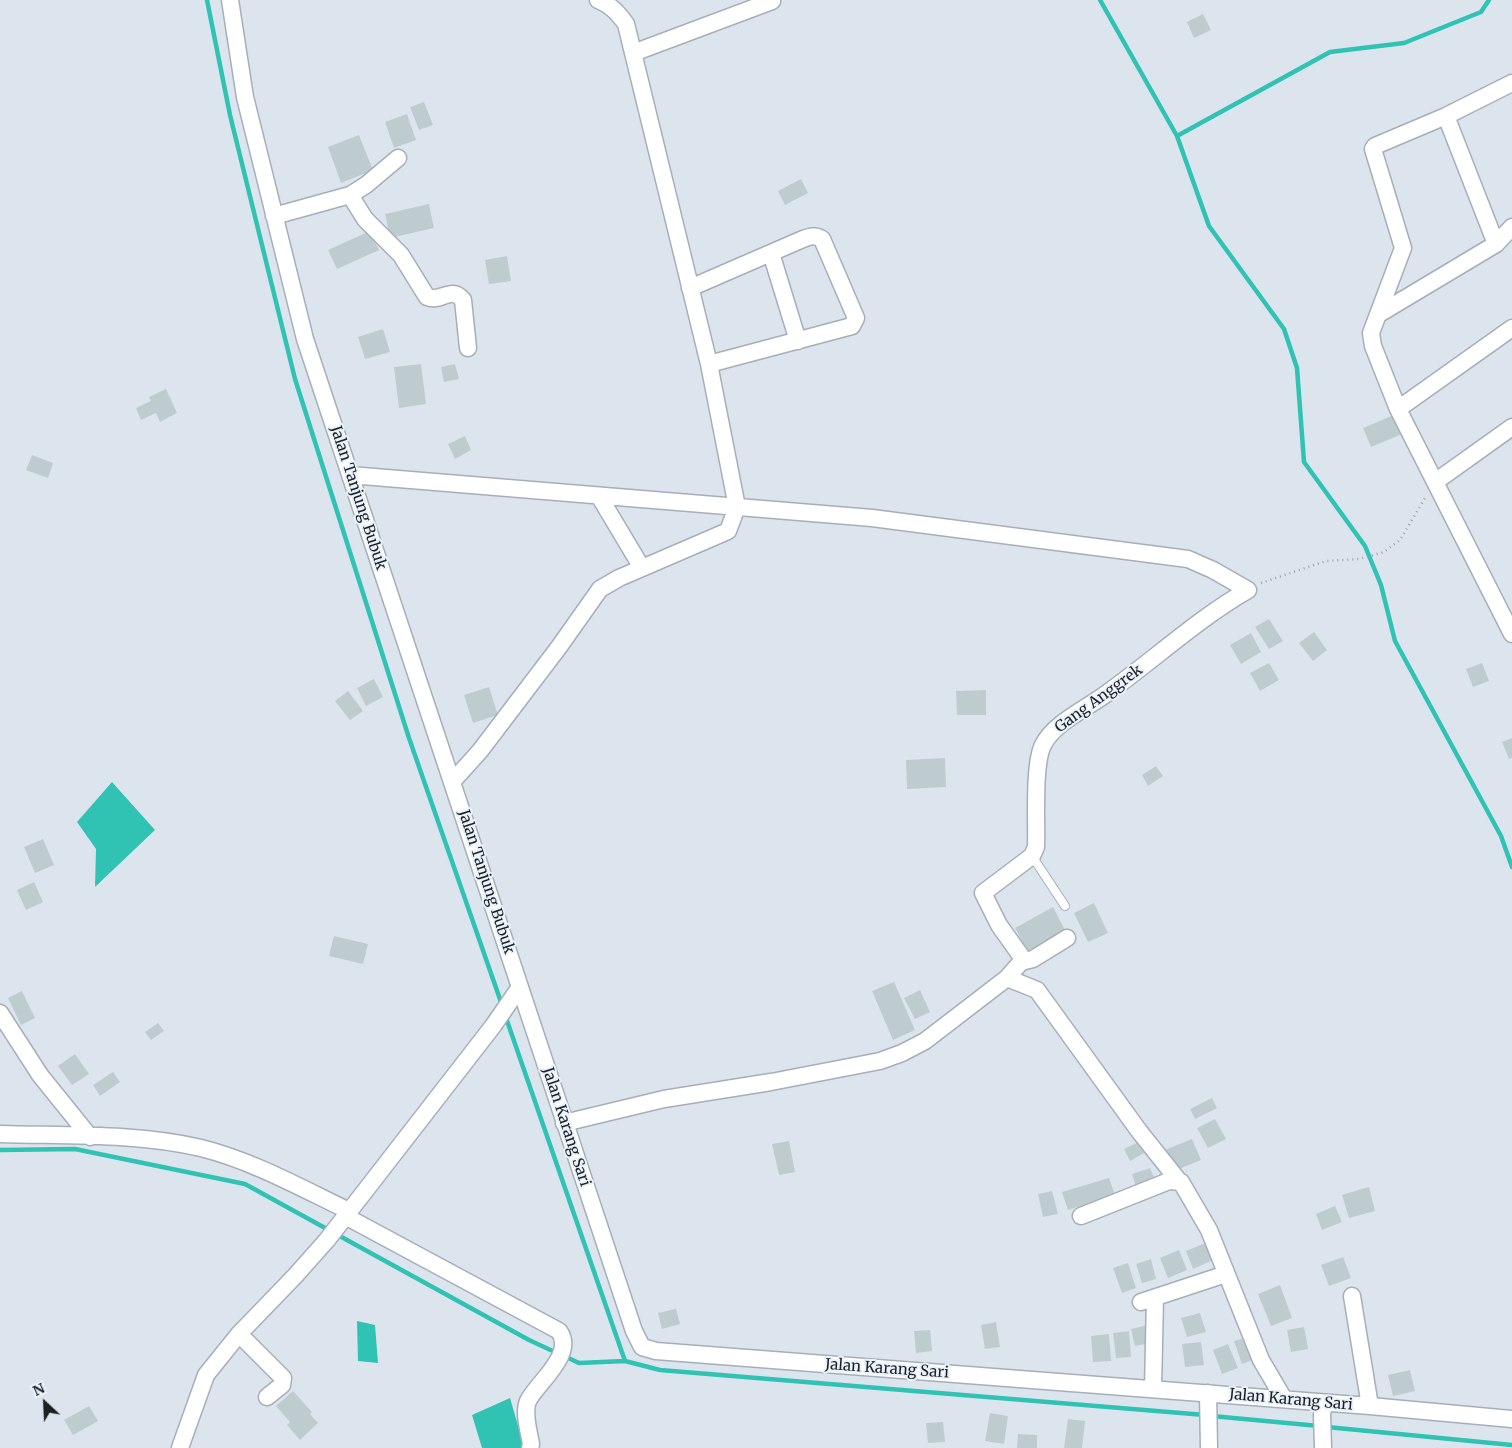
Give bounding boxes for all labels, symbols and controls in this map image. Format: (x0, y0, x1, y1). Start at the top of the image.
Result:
street label: Jalan Tanjung Bubuk (326, 424, 390, 572)
street label: Gang Anggrek (1052, 661, 1146, 737)
street label: Jalan Tanjung Bubuk (454, 808, 518, 956)
street label: Jalan Karang Sari (538, 1065, 594, 1189)
street label: Jalan Karang Sari (824, 1356, 950, 1382)
north arrow (20, 1378, 70, 1428)
text: N (30, 1379, 47, 1400)
street label: Jalan Karang Sari (1228, 1386, 1354, 1414)

